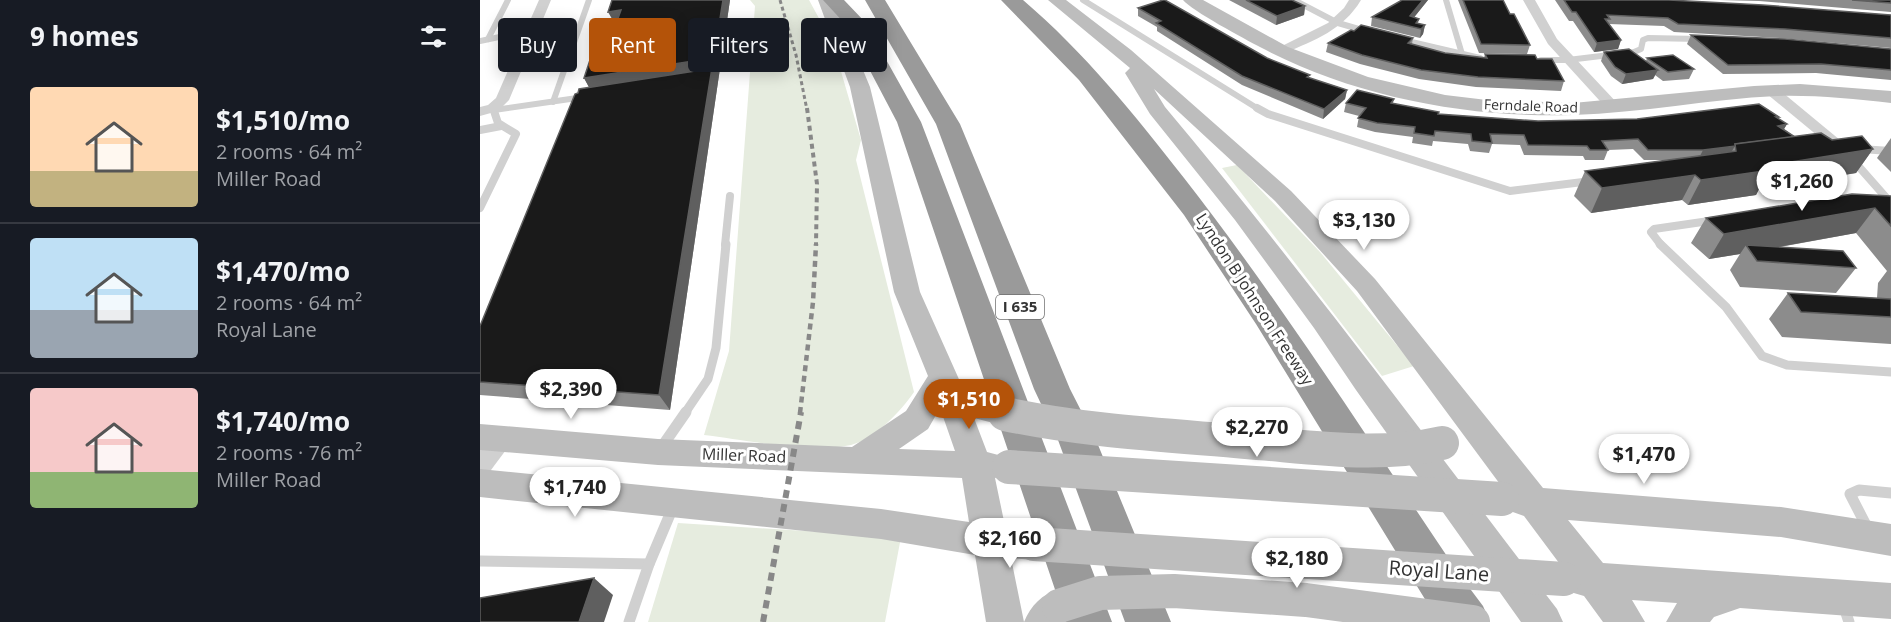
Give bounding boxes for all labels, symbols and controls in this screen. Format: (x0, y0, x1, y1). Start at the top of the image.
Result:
text: 9 homes (30, 18, 139, 54)
chip: Buy (498, 18, 577, 72)
chip: Rent (589, 18, 676, 72)
chip: Filters (688, 18, 789, 72)
chip: New (801, 18, 887, 72)
icon: filters (417, 20, 450, 53)
street label: Ferndale Road (1484, 94, 1578, 117)
text: $1,510/mo (216, 102, 350, 138)
icon: home (78, 111, 150, 183)
text: 2 rooms · 64 m² (216, 138, 362, 165)
pin: $1,260 (1753, 161, 1851, 212)
text: Miller Road (216, 165, 321, 192)
text: $1,260 (1771, 167, 1833, 194)
pin: $3,130 (1315, 200, 1413, 251)
text: $3,130 (1333, 206, 1395, 233)
street label: Lyndon B Johnson Freeway (1191, 209, 1319, 390)
text: $1,470/mo (216, 253, 350, 289)
icon: home (78, 262, 150, 334)
text: 2 rooms · 64 m² (216, 289, 362, 316)
road number: I 635 (996, 295, 1044, 319)
text: Royal Lane (216, 316, 317, 343)
pin: $2,390 (522, 369, 620, 420)
text: $2,390 (540, 375, 602, 402)
pin: $1,510 (920, 379, 1018, 430)
text: $1,510 (938, 385, 1000, 412)
text: $1,740/mo (216, 403, 350, 439)
pin: $2,270 (1208, 407, 1306, 458)
icon: home (78, 412, 150, 484)
text: $2,270 (1226, 413, 1288, 440)
pin: $1,470 (1595, 434, 1693, 485)
text: 2 rooms · 76 m² (216, 439, 362, 466)
text: $1,470 (1613, 440, 1675, 467)
street label: Miller Road (701, 443, 787, 467)
text: Miller Road (216, 466, 321, 493)
pin: $1,740 (526, 467, 624, 518)
text: $1,740 (544, 473, 606, 500)
pin: $2,160 (961, 518, 1059, 569)
text: $2,160 (979, 524, 1041, 551)
pin: $2,180 (1248, 538, 1346, 589)
text: $2,180 (1266, 544, 1328, 571)
street label: Royal Lane (1388, 554, 1490, 587)

